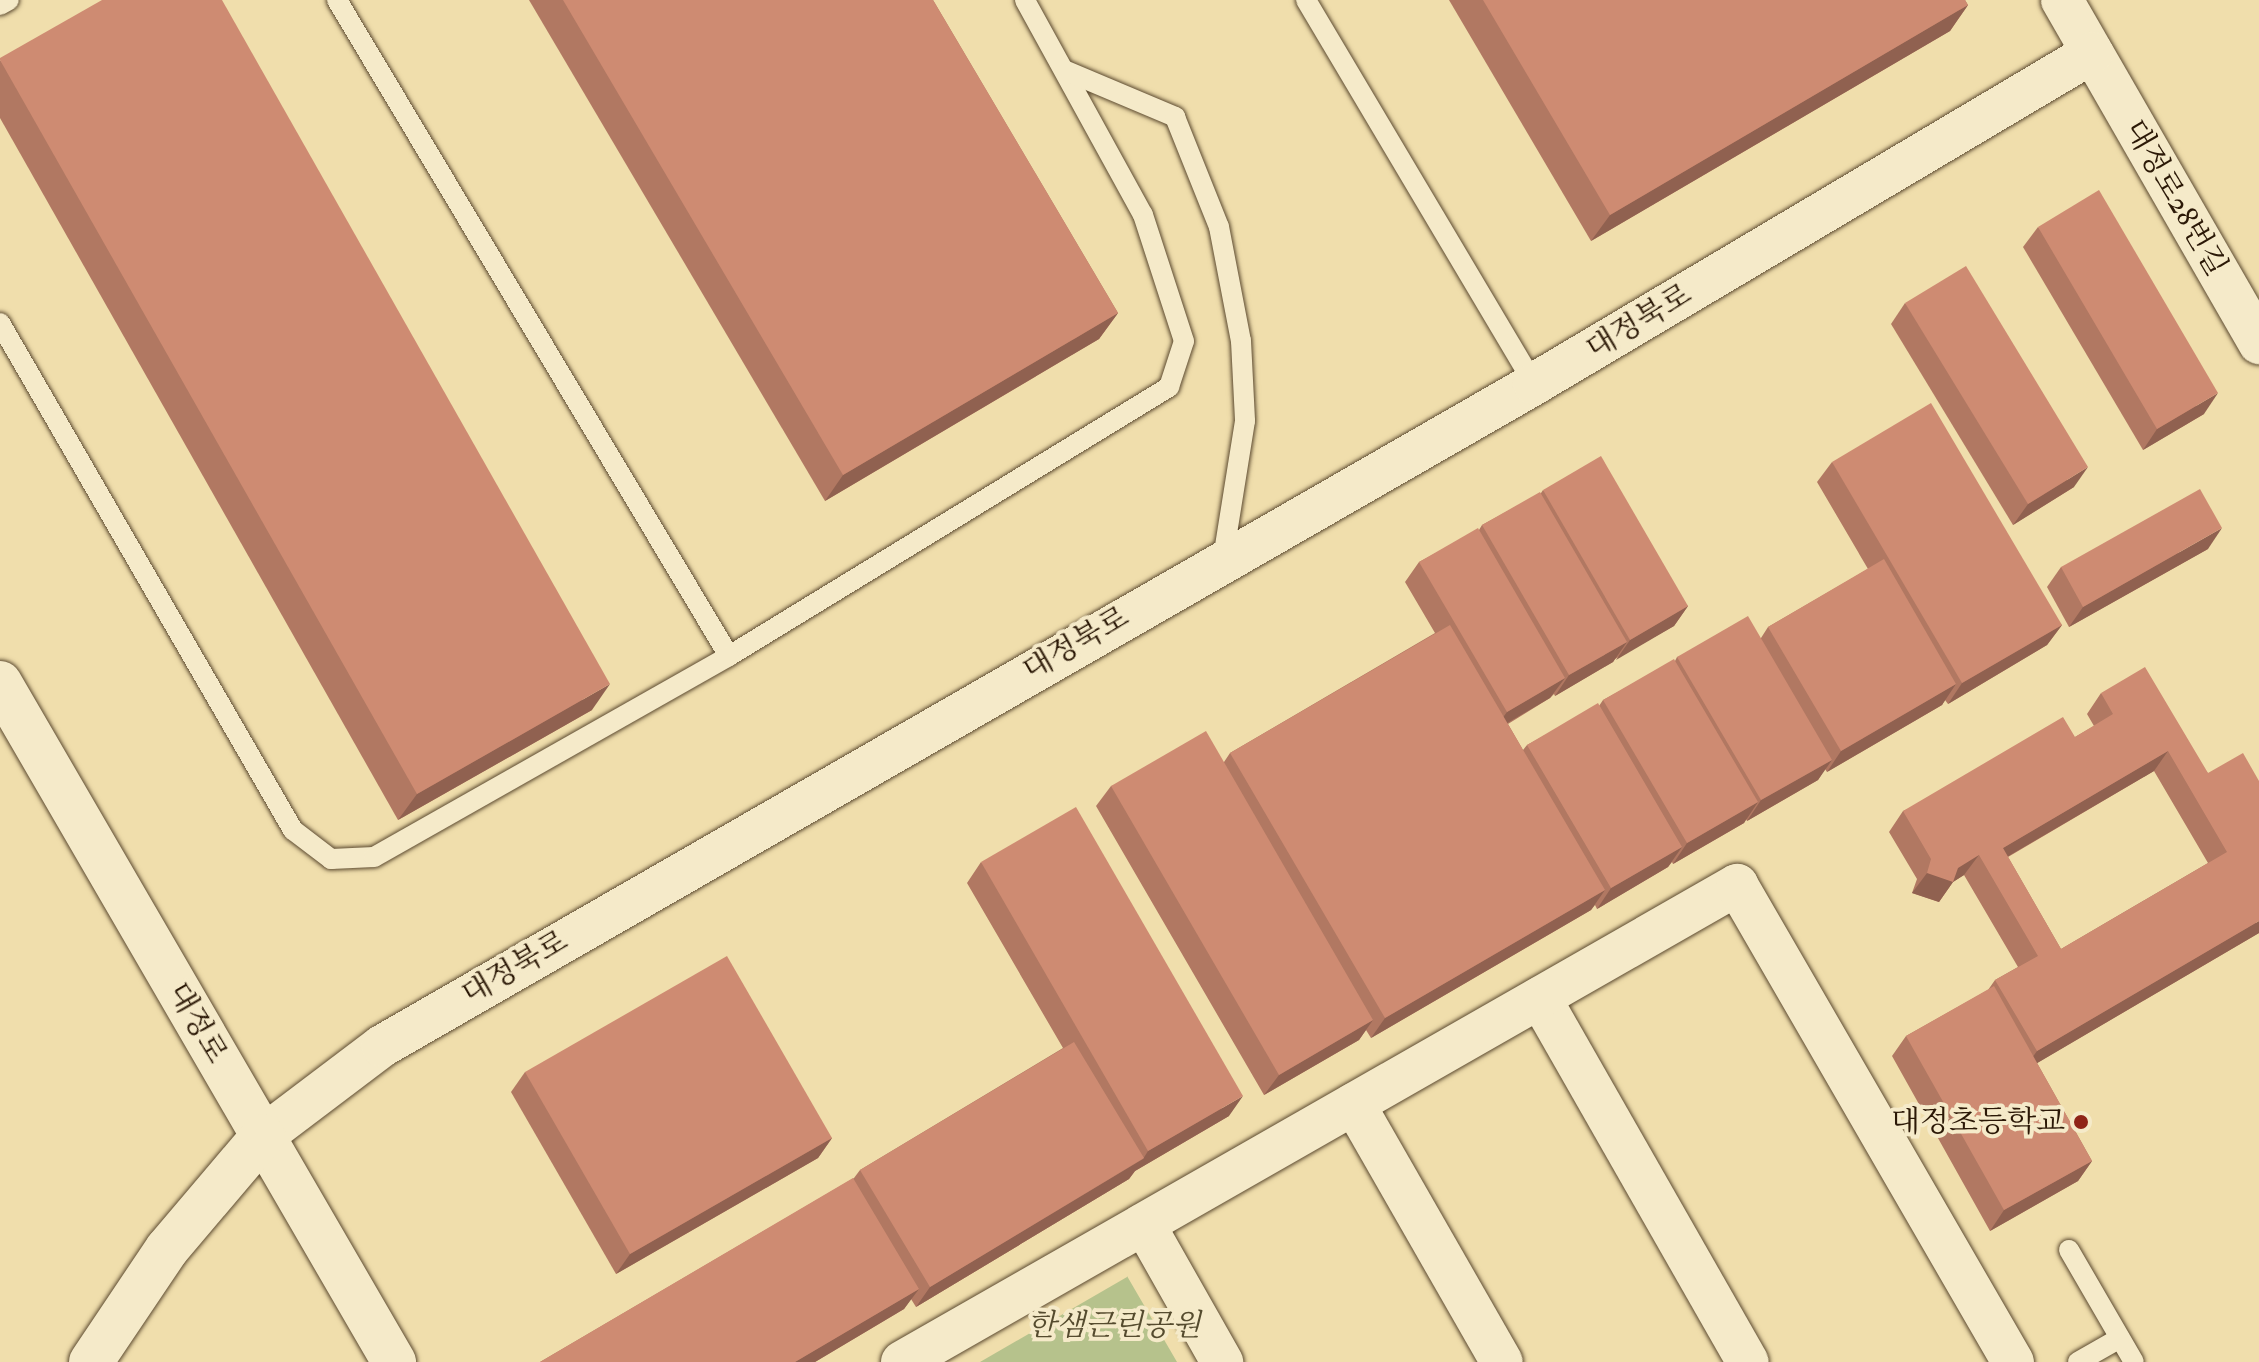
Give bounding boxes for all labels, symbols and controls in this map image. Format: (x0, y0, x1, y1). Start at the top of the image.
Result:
street label: 대정로28번길 (2116, 114, 2234, 282)
street label: 대정북로 (1580, 277, 1698, 367)
street label: 대정북로 (1017, 599, 1135, 689)
street label: 대정북로 (456, 923, 574, 1013)
street label: 대정로 (160, 976, 234, 1070)
place label: 대정초등학교 (1891, 1104, 2065, 1140)
marker: 대정초등학교 (2072, 1113, 2090, 1131)
park label: 한샘근린공원 (1027, 1308, 1201, 1344)

